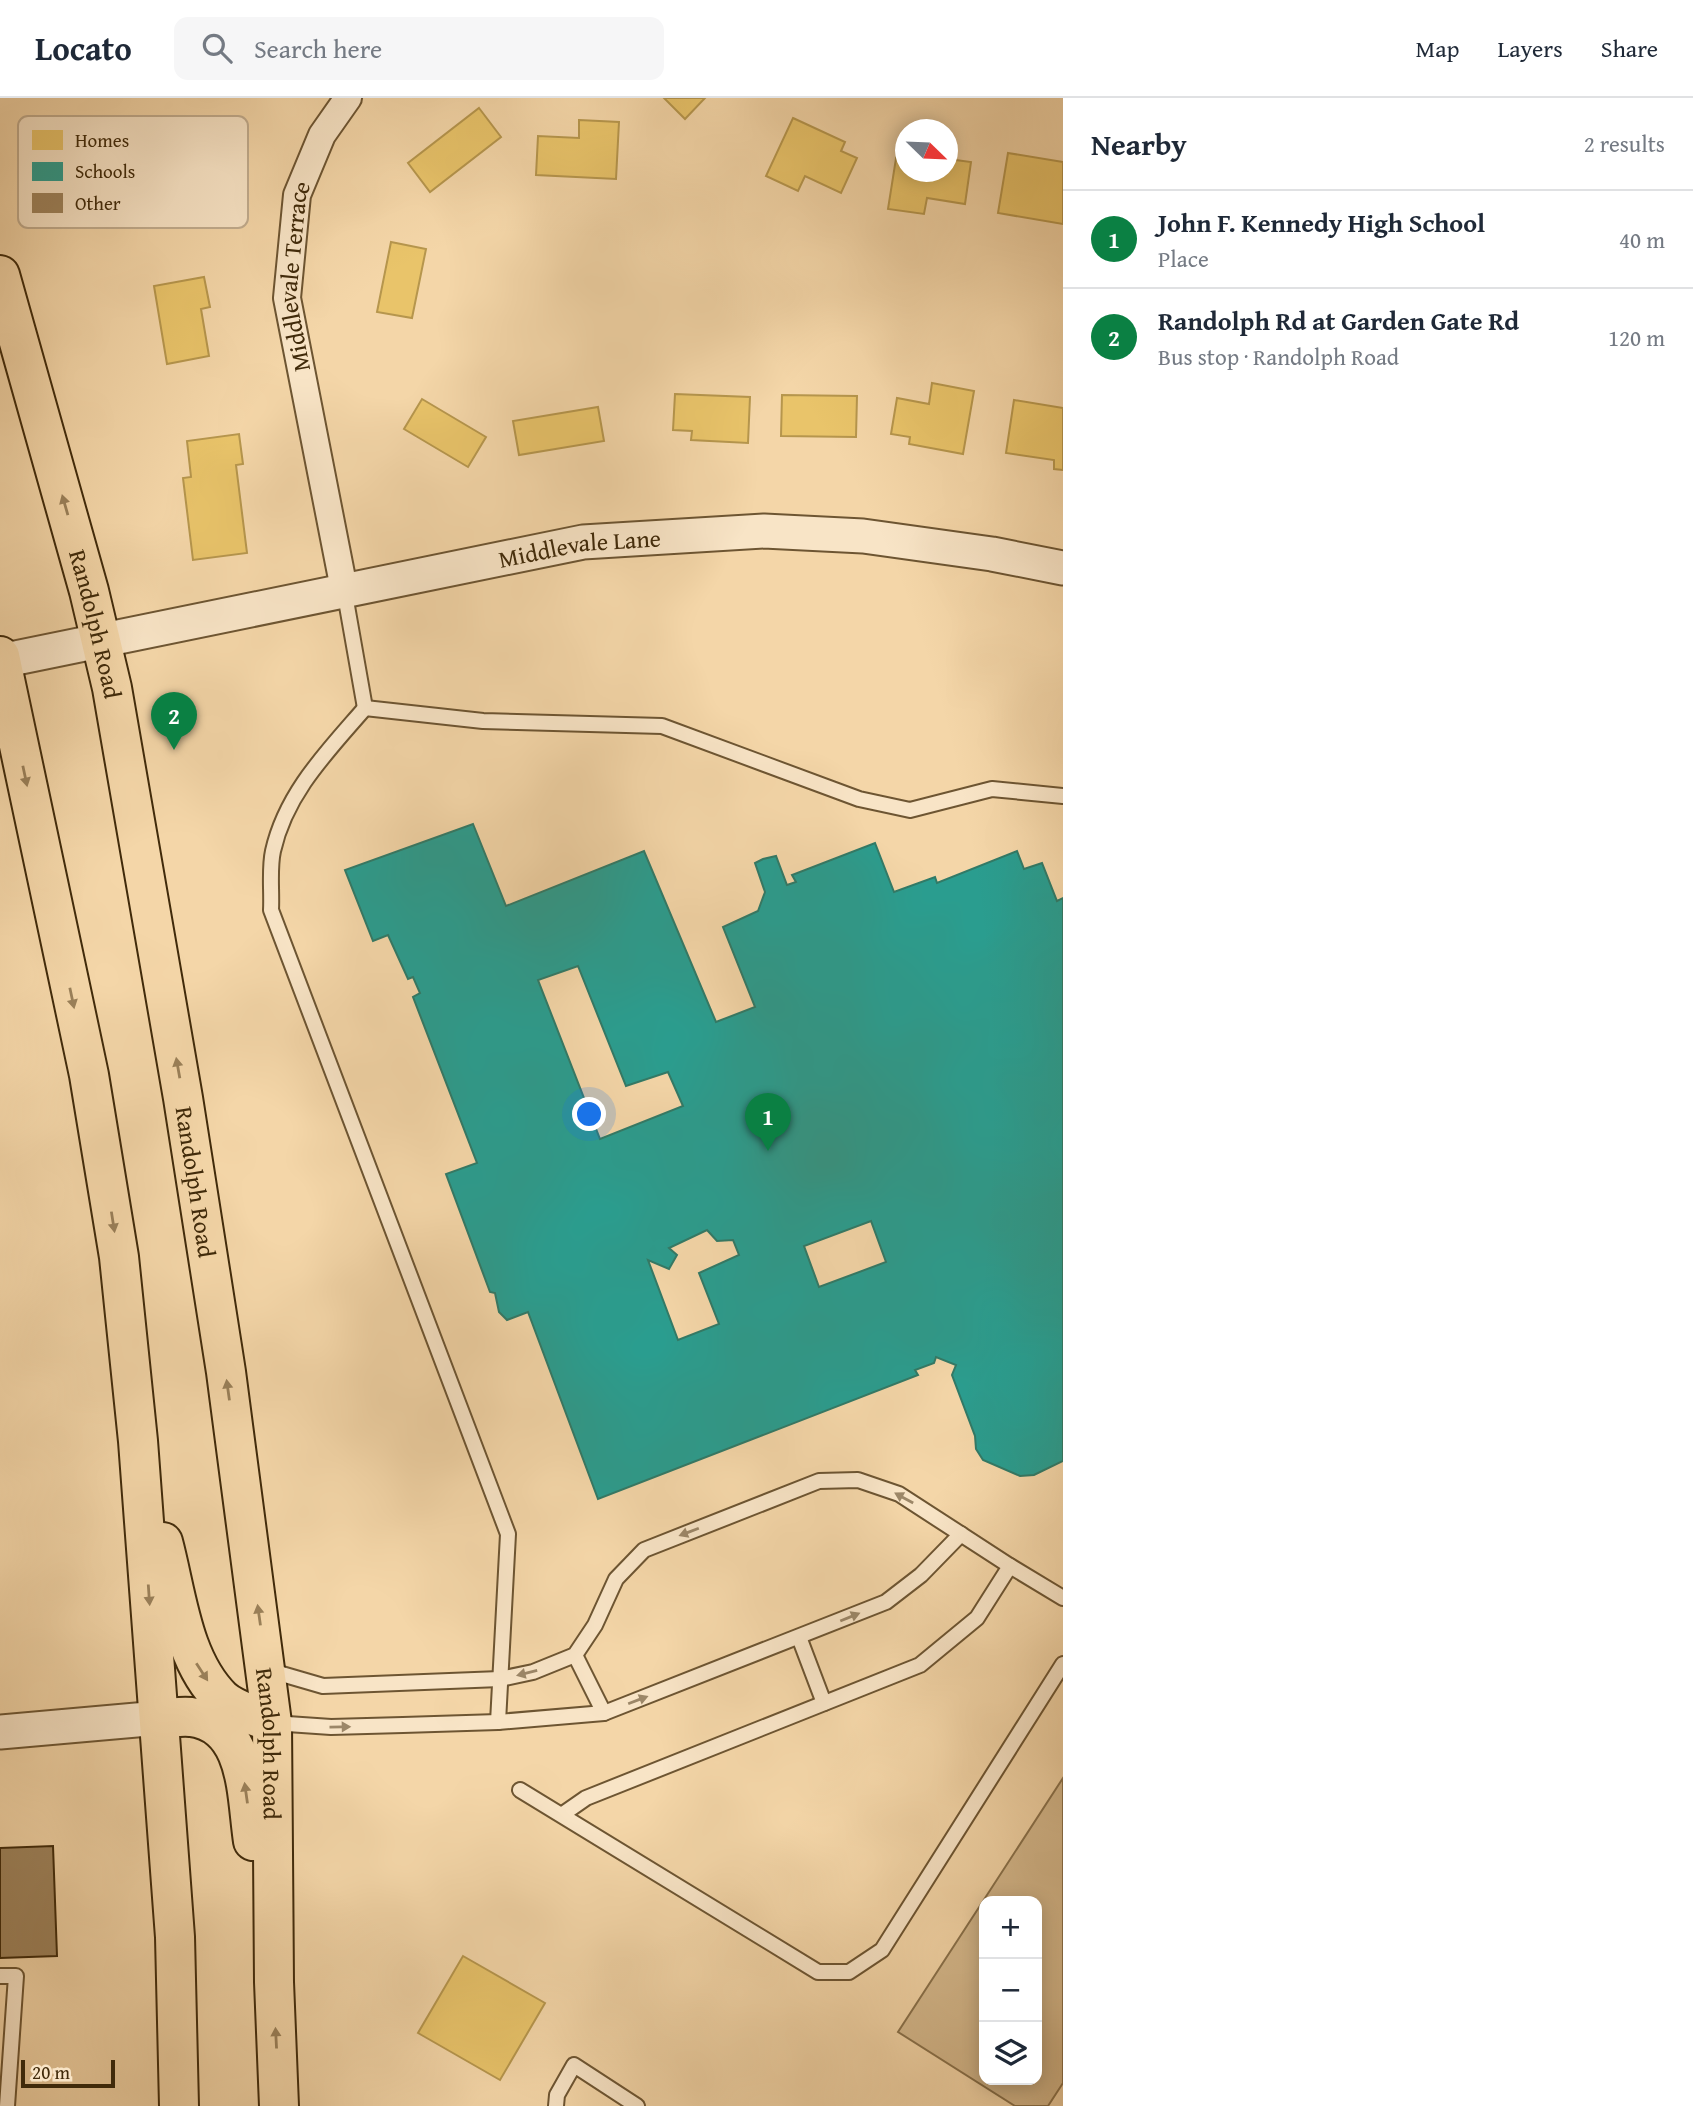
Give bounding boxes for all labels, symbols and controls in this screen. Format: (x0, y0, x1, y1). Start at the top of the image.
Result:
search box (174, 17, 664, 80)
text: Locato (35, 24, 132, 72)
icon: search (198, 29, 236, 67)
text: Search here (254, 29, 382, 68)
text: Map (1416, 31, 1459, 66)
text: Layers (1497, 31, 1563, 66)
text: Share (1601, 31, 1658, 66)
legend (18, 116, 248, 228)
north arrow (895, 119, 958, 182)
text: Nearby (1091, 122, 1187, 166)
text: Homes (75, 126, 129, 154)
text: 2 results (1584, 127, 1665, 160)
text: Schools (75, 157, 135, 185)
street label: Middlevale Terrace (269, 175, 319, 375)
text: Other (75, 189, 121, 217)
text: John F. Kennedy High School (1158, 203, 1485, 242)
text: 1 (1108, 223, 1120, 256)
text: 40 m (1619, 223, 1665, 256)
text: Place (1158, 242, 1209, 275)
text: Randolph Rd at Garden Gate Rd (1158, 301, 1519, 340)
text: 2 (1108, 321, 1120, 354)
text: 120 m (1608, 321, 1665, 354)
text: Bus stop · Randolph Road (1158, 340, 1399, 373)
one-way arrow (59, 493, 70, 515)
street label: Middlevale Lane (495, 520, 662, 576)
street label: Randolph Road (61, 545, 131, 701)
pin: 2 (151, 692, 197, 750)
one-way arrow (20, 765, 31, 787)
one-way arrow (67, 987, 78, 1009)
one-way arrow (172, 1057, 183, 1079)
pin: 1 (745, 1093, 791, 1151)
your location (572, 1097, 606, 1131)
street label: Randolph Road (167, 1104, 225, 1260)
one-way arrow (108, 1211, 119, 1233)
one-way arrow (223, 1379, 234, 1401)
one-way arrow (894, 1492, 913, 1504)
one-way arrow (679, 1526, 700, 1537)
one-way arrow (144, 1584, 155, 1606)
one-way arrow (254, 1604, 265, 1626)
one-way arrow (839, 1611, 860, 1622)
one-way arrow (195, 1662, 208, 1681)
street label: Randolph Road (247, 1666, 290, 1820)
one-way arrow (516, 1668, 538, 1679)
one-way arrow (627, 1694, 648, 1705)
one-way arrow (329, 1721, 351, 1733)
one-way arrow (240, 1782, 251, 1804)
map controls (979, 1896, 1042, 2085)
button: + (979, 1896, 1042, 1959)
button: − (979, 1959, 1042, 2022)
button: layers (979, 2022, 1042, 2085)
one-way arrow (271, 2027, 282, 2049)
scale bar (21, 2057, 116, 2089)
text: 20 m (32, 2058, 70, 2086)

